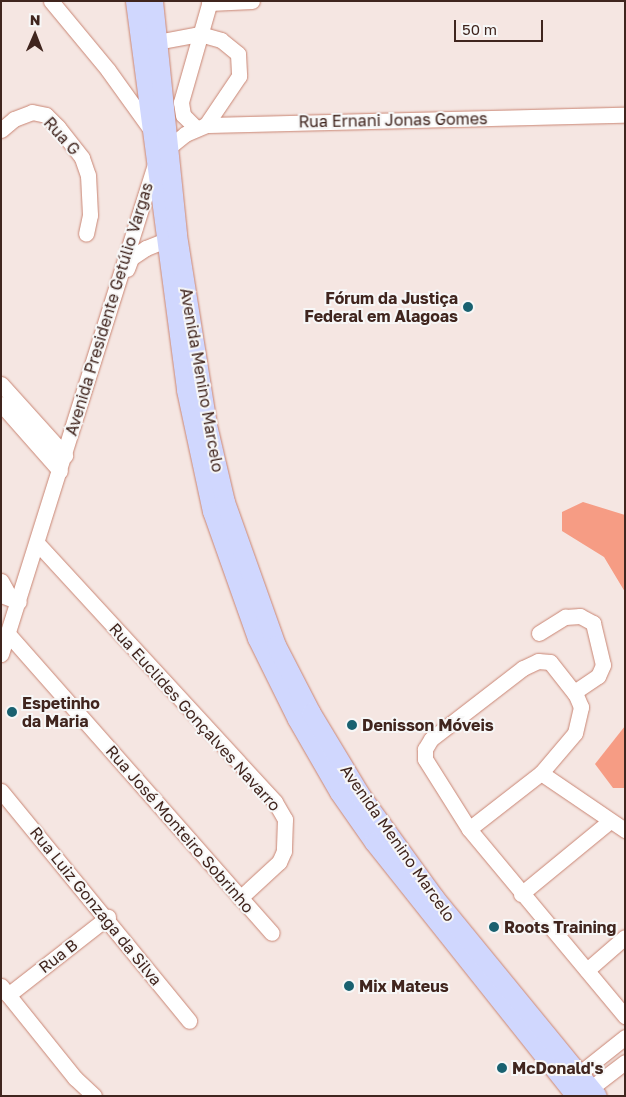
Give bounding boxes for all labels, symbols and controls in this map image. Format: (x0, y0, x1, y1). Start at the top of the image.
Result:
north arrow (10, 10, 60, 60)
scale bar (456, 10, 545, 42)
text: N (30, 11, 41, 28)
text: 50 m (462, 20, 497, 38)
street label: Rua Ernani Jonas Gomes (298, 109, 488, 131)
street label: Rua G (40, 113, 84, 159)
street label: Avenida Presidente Getúlio Vargas (61, 180, 157, 438)
street label: Avenida Menino Marcelo (176, 286, 228, 474)
place label: Fórum da Justiça Federal em Alagoas (304, 288, 458, 326)
marker: Fórum da Justiça Federal em Alagoas (462, 301, 474, 313)
street label: Rua Euclides Gonçalves Navarro (105, 619, 285, 815)
place label: Espetinho da Maria (22, 693, 100, 731)
marker: Espetinho da Maria (6, 706, 18, 718)
place label: Denisson Móveis (362, 715, 494, 735)
marker: Denisson Móveis (346, 719, 358, 731)
street label: Rua José Monteiro Sobrinho (102, 741, 258, 917)
street label: Avenida Menino Marcelo (337, 761, 459, 925)
street label: Rua Luiz Gonzaga da Silva (26, 823, 166, 989)
place label: Roots Training (504, 917, 616, 937)
marker: Roots Training (488, 921, 500, 933)
street label: Rua B (35, 935, 81, 977)
place label: Mix Mateus (359, 976, 449, 996)
marker: Mix Mateus (343, 980, 355, 992)
place label: McDonald's (512, 1058, 603, 1078)
marker: McDonald's (496, 1062, 508, 1074)

